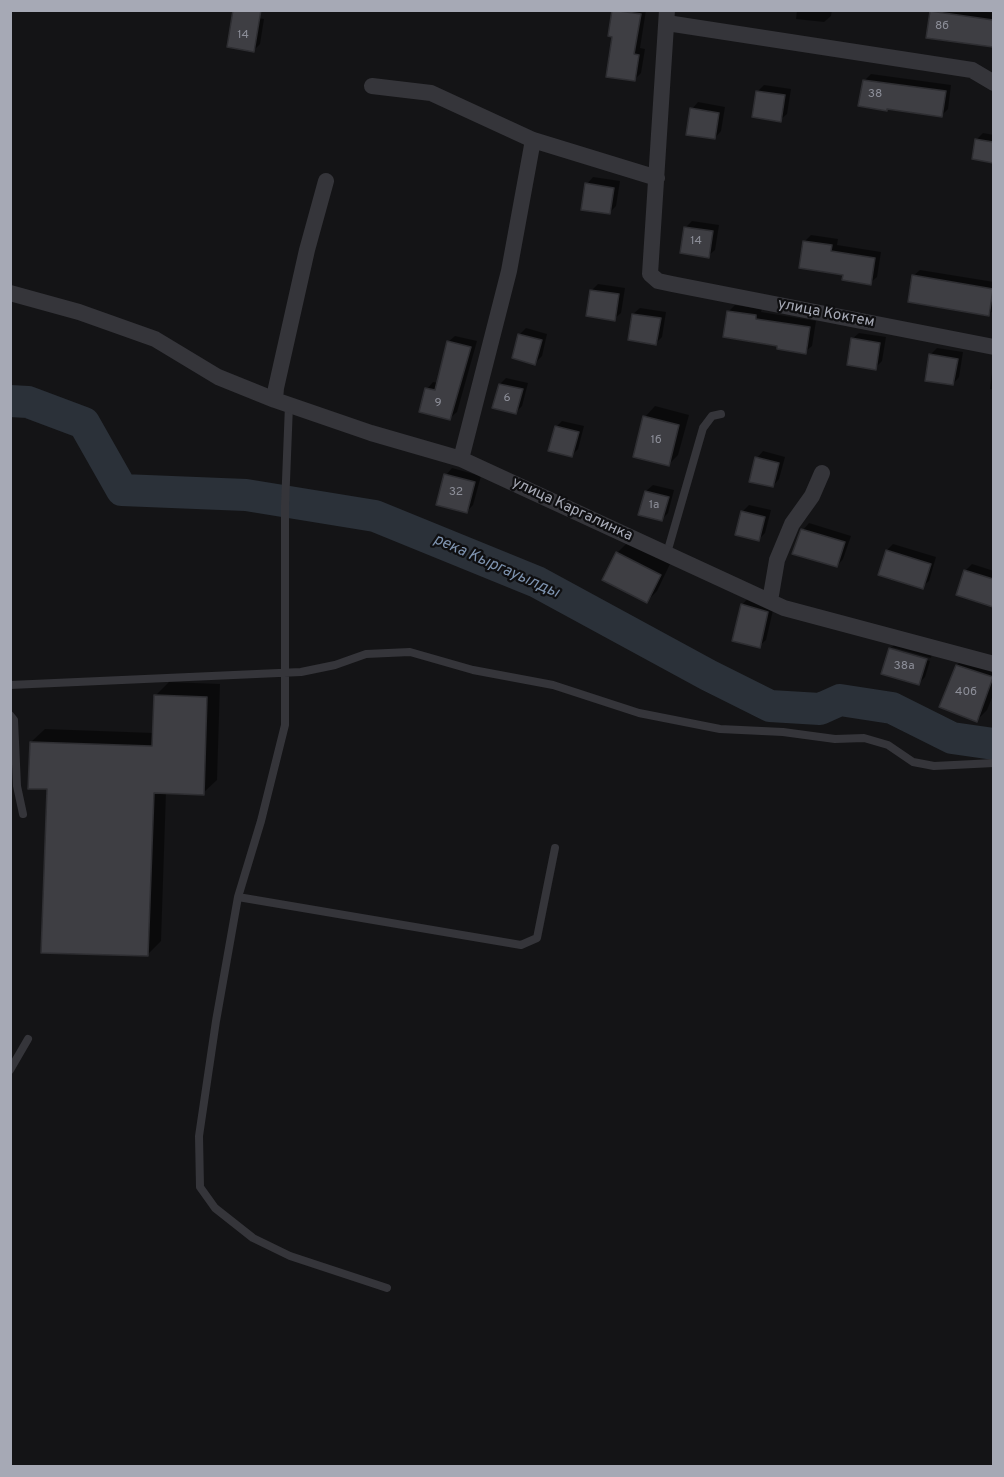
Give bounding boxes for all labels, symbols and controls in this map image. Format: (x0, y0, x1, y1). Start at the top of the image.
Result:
house number: 8б (935, 20, 949, 34)
house number: 14 (237, 29, 249, 43)
house number: 38 (868, 88, 882, 102)
house number: 14 (690, 235, 702, 249)
street label: улица Коктем (776, 296, 876, 332)
house number: 6 (503, 392, 511, 406)
house number: 9 (434, 397, 442, 411)
house number: 1б (650, 434, 662, 448)
street label: улица Каргалинка (509, 474, 635, 546)
house number: 32 (449, 486, 463, 500)
house number: 1а (649, 499, 659, 513)
water label: река Кыргауылды (430, 531, 562, 603)
house number: 38а (894, 660, 914, 674)
house number: 40б (955, 686, 977, 700)

